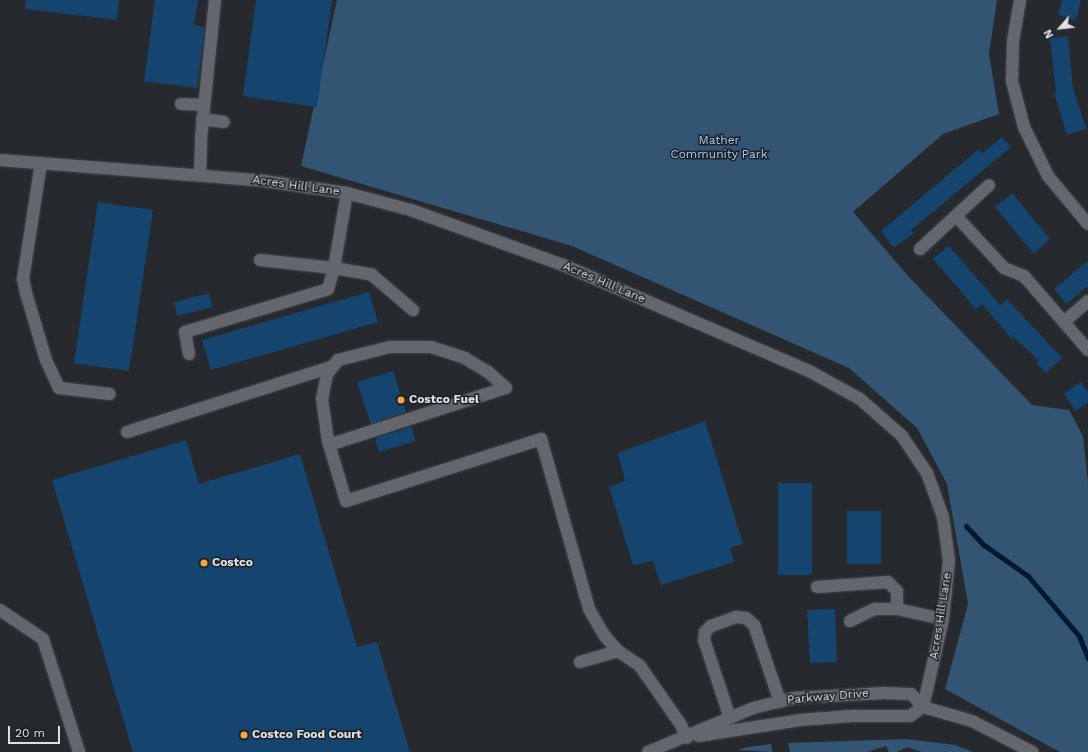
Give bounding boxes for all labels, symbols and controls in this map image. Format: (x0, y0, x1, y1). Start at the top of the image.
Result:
north arrow (1040, 8, 1080, 48)
text: N (1041, 27, 1057, 41)
park label: Mather Community Park (670, 134, 768, 162)
street label: Acres Hill Lane (251, 173, 341, 199)
street label: Acres Hill Lane (561, 259, 647, 307)
place label: Costco Fuel (409, 393, 479, 407)
marker: Costco Fuel (396, 395, 406, 405)
place label: Costco (212, 556, 253, 570)
marker: Costco (199, 558, 209, 568)
street label: Acres Hill Lane (927, 571, 955, 661)
street label: Parkway Drive (786, 686, 870, 708)
scale bar (10, 718, 62, 744)
text: 20 m (15, 726, 45, 740)
place label: Costco Food Court (252, 728, 362, 742)
marker: Costco Food Court (239, 730, 249, 740)

